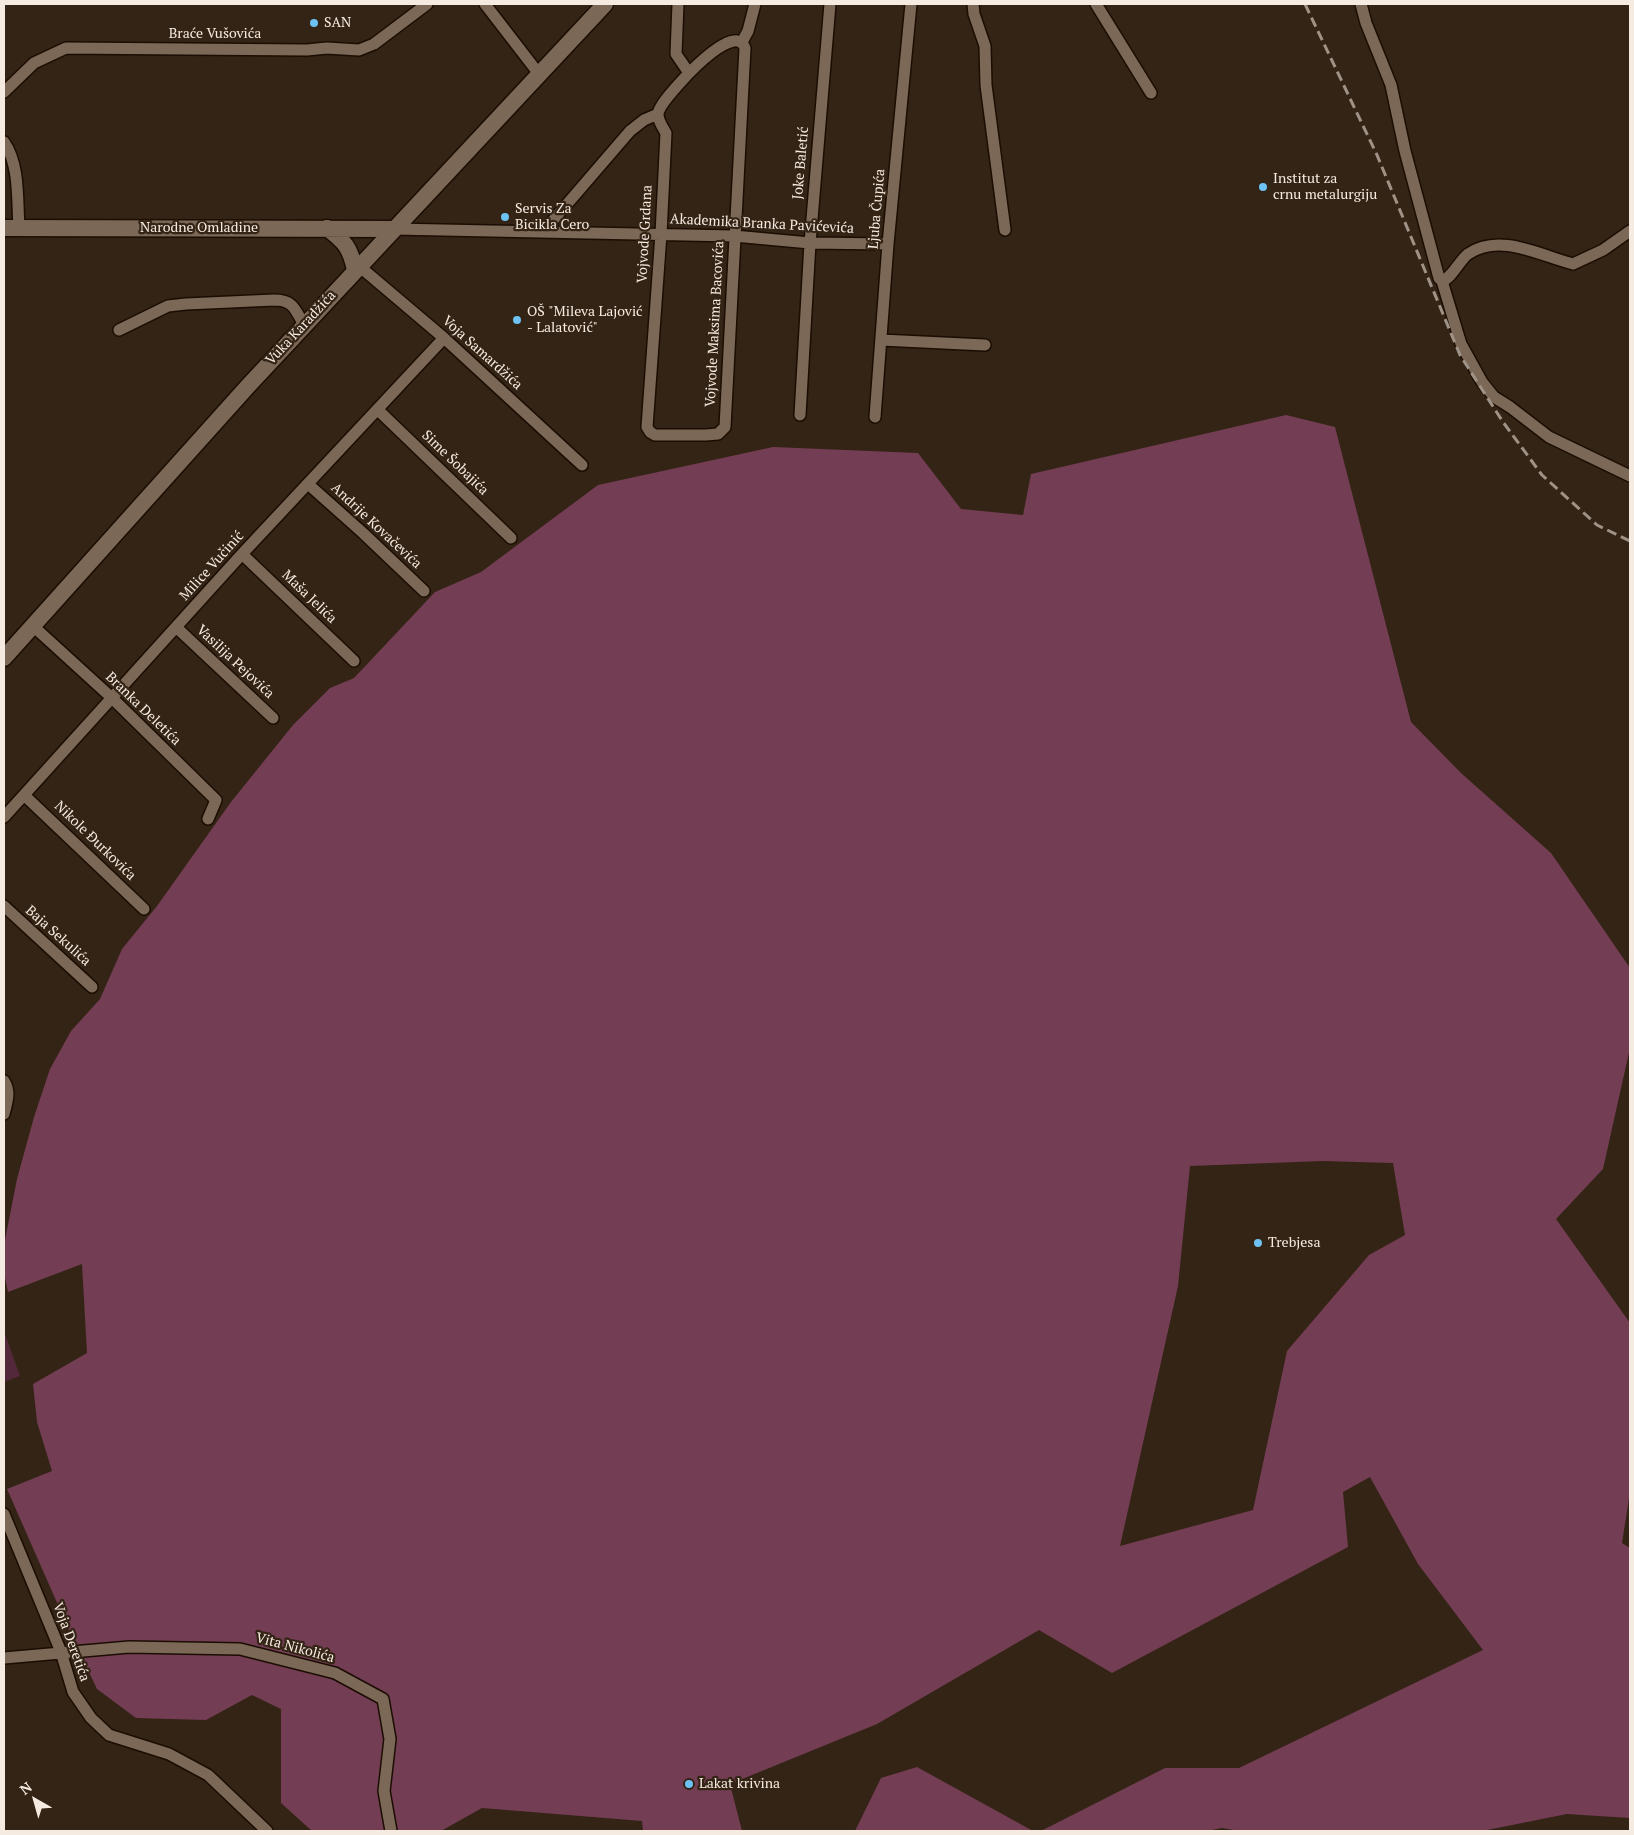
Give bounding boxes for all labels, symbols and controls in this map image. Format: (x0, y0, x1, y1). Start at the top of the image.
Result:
place label: SAN (324, 15, 351, 31)
marker: SAN (308, 17, 320, 29)
street label: Braće Vušovića (169, 26, 261, 42)
street label: Joke Baletić (789, 126, 813, 200)
street label: Ljuba Čupića (865, 168, 889, 250)
place label: Institut za crnu metalurgiju (1273, 171, 1377, 203)
marker: Institut za crnu metalurgiju (1257, 181, 1269, 193)
street label: Vojvode Grdana (634, 185, 656, 283)
place label: Servis Za Bicikla Cero (515, 201, 589, 233)
marker: Servis Za Bicikla Cero (499, 211, 511, 223)
street label: Akademika Branka Pavićevića (669, 211, 855, 237)
street label: Narodne Omladine (140, 220, 258, 236)
street label: Vojvode Maksima Bacovića (702, 240, 728, 408)
street label: Vuka Karadžića (262, 287, 340, 369)
place label: OŠ "Mileva Lajović - Lalatović" (527, 304, 643, 336)
street label: Voja Samardžića (438, 313, 526, 393)
marker: OŠ "Mileva Lajović - Lalatović" (511, 314, 523, 326)
street label: Sime Šobajića (418, 427, 492, 499)
street label: Andrije Kovačevića (327, 480, 425, 572)
street label: Milice Vučinić (176, 528, 248, 604)
street label: Maša Jelića (278, 567, 340, 627)
street label: Vasilija Pejovića (193, 622, 277, 702)
street label: Branka Deletića (102, 669, 184, 749)
street label: Nikole Đurkovića (51, 798, 139, 884)
street label: Baja Sekulića (22, 902, 94, 970)
place label: Trebjesa (1268, 1235, 1320, 1251)
marker: Trebjesa (1252, 1237, 1264, 1249)
street label: Voja Deretića (49, 1600, 93, 1684)
street label: Vita Nikolića (254, 1629, 336, 1667)
north arrow (10, 1775, 60, 1825)
place label: Lakat krivina (699, 1776, 780, 1792)
text: N (15, 1777, 35, 1799)
marker: Lakat krivina (683, 1778, 695, 1790)

